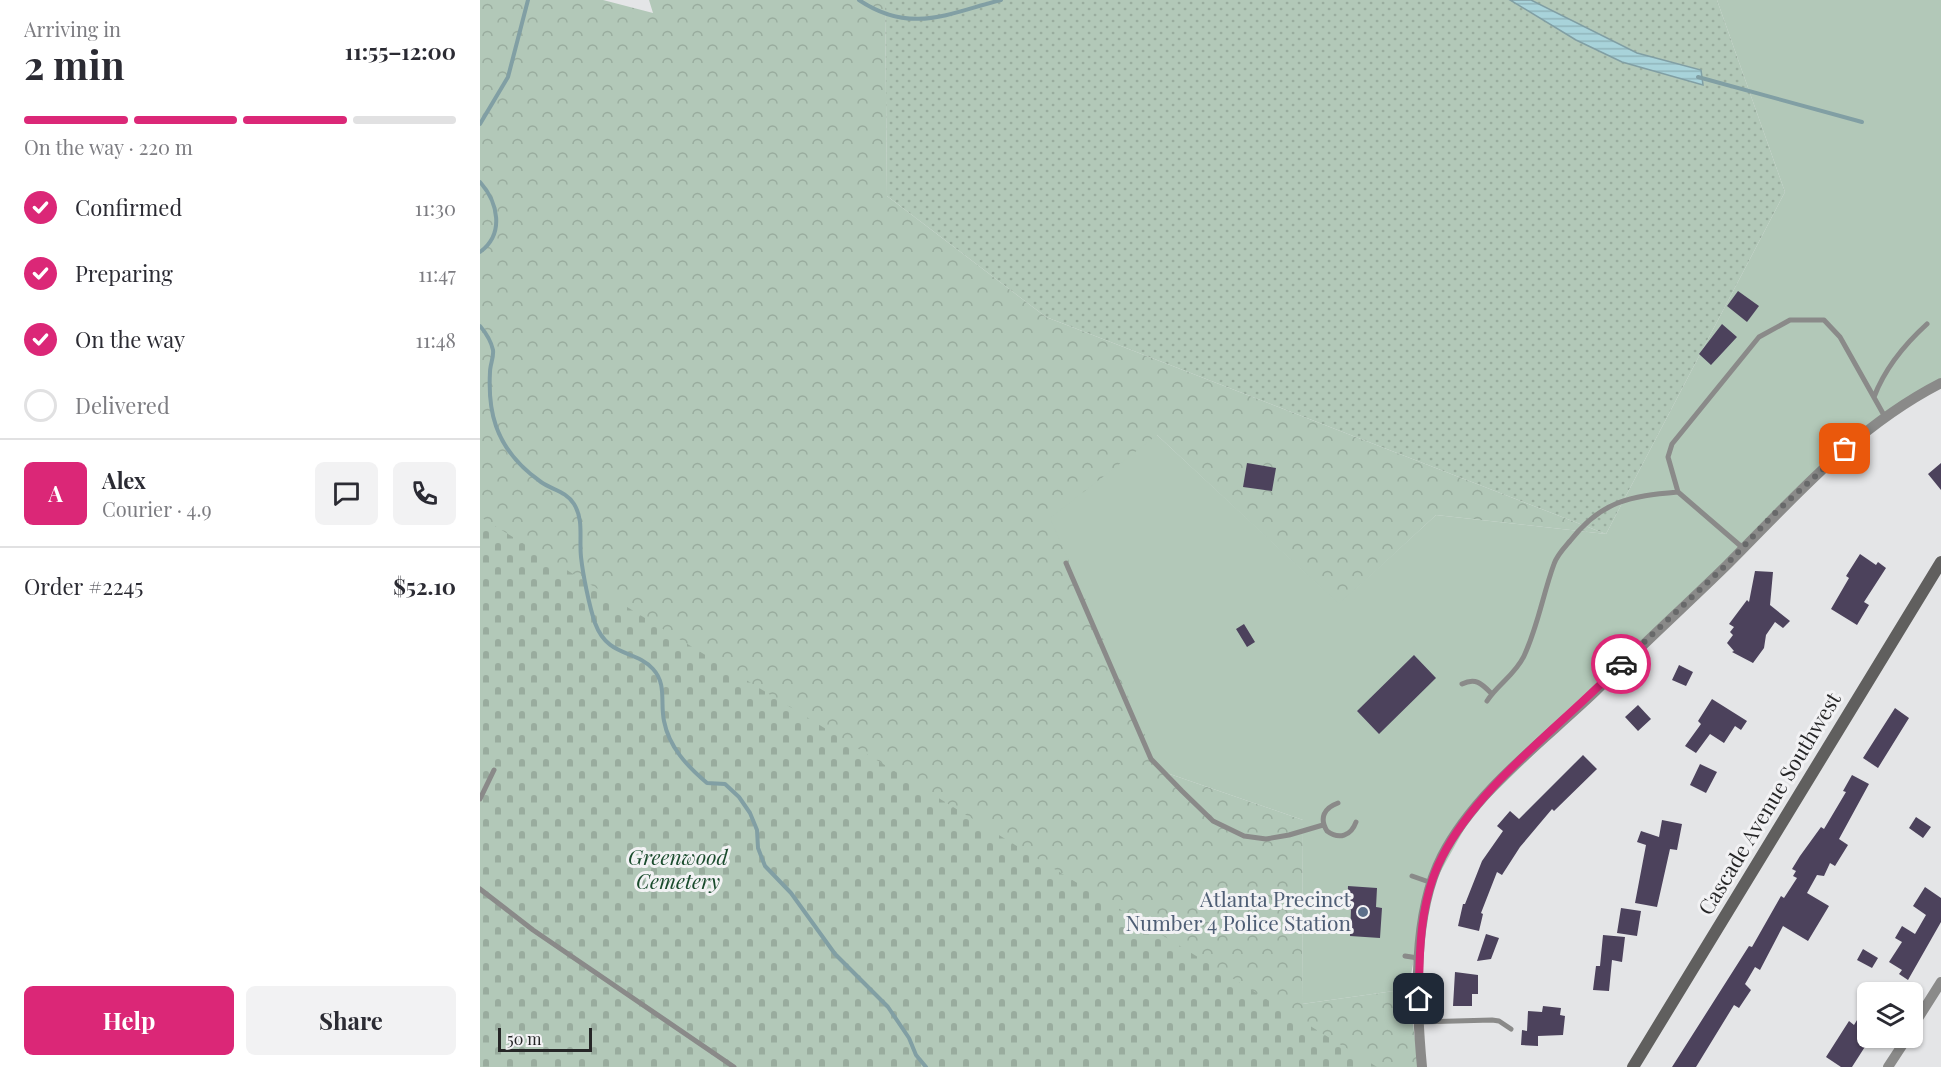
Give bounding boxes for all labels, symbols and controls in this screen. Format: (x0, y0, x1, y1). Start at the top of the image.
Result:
text: Arriving in (24, 15, 121, 42)
text: 11:55–12:00 (345, 36, 456, 66)
text: 2 min (24, 38, 125, 90)
text: On the way · 220 m (24, 133, 193, 160)
icon: check (24, 191, 57, 224)
text: Confirmed (75, 192, 182, 222)
text: 11:30 (415, 194, 456, 221)
icon: check (24, 257, 57, 290)
text: Preparing (75, 258, 173, 288)
text: 11:47 (418, 260, 456, 287)
icon: check (24, 323, 57, 356)
text: On the way (75, 324, 185, 354)
text: 11:48 (416, 326, 456, 353)
text: Delivered (75, 390, 170, 420)
pin (1819, 423, 1870, 474)
icon: bag (1828, 432, 1861, 465)
button: chat (315, 462, 378, 525)
button: phone (393, 462, 456, 525)
text: Alex (102, 465, 146, 495)
text: A (48, 478, 63, 508)
text: Courier · 4.9 (102, 495, 212, 522)
text: Order #2245 (24, 571, 143, 601)
text: $52.10 (393, 571, 456, 601)
courier (1591, 634, 1651, 694)
icon: car (1605, 648, 1638, 681)
street label: Cascade Avenue Southwest (1691, 686, 1846, 919)
park label: Greenwood Cemetery (628, 842, 729, 894)
place label: Atlanta Precinct Number 4 Police Station (1125, 884, 1352, 936)
marker: Atlanta Precinct Number 4 Police Station (1356, 905, 1370, 919)
pin (1393, 973, 1444, 1024)
icon: home (1402, 982, 1435, 1015)
map controls (1857, 982, 1923, 1048)
button: layers (1857, 982, 1923, 1048)
button: Help (24, 986, 234, 1055)
button: Share (246, 986, 456, 1055)
scale bar (498, 1025, 592, 1052)
text: 50 m (507, 1028, 541, 1049)

